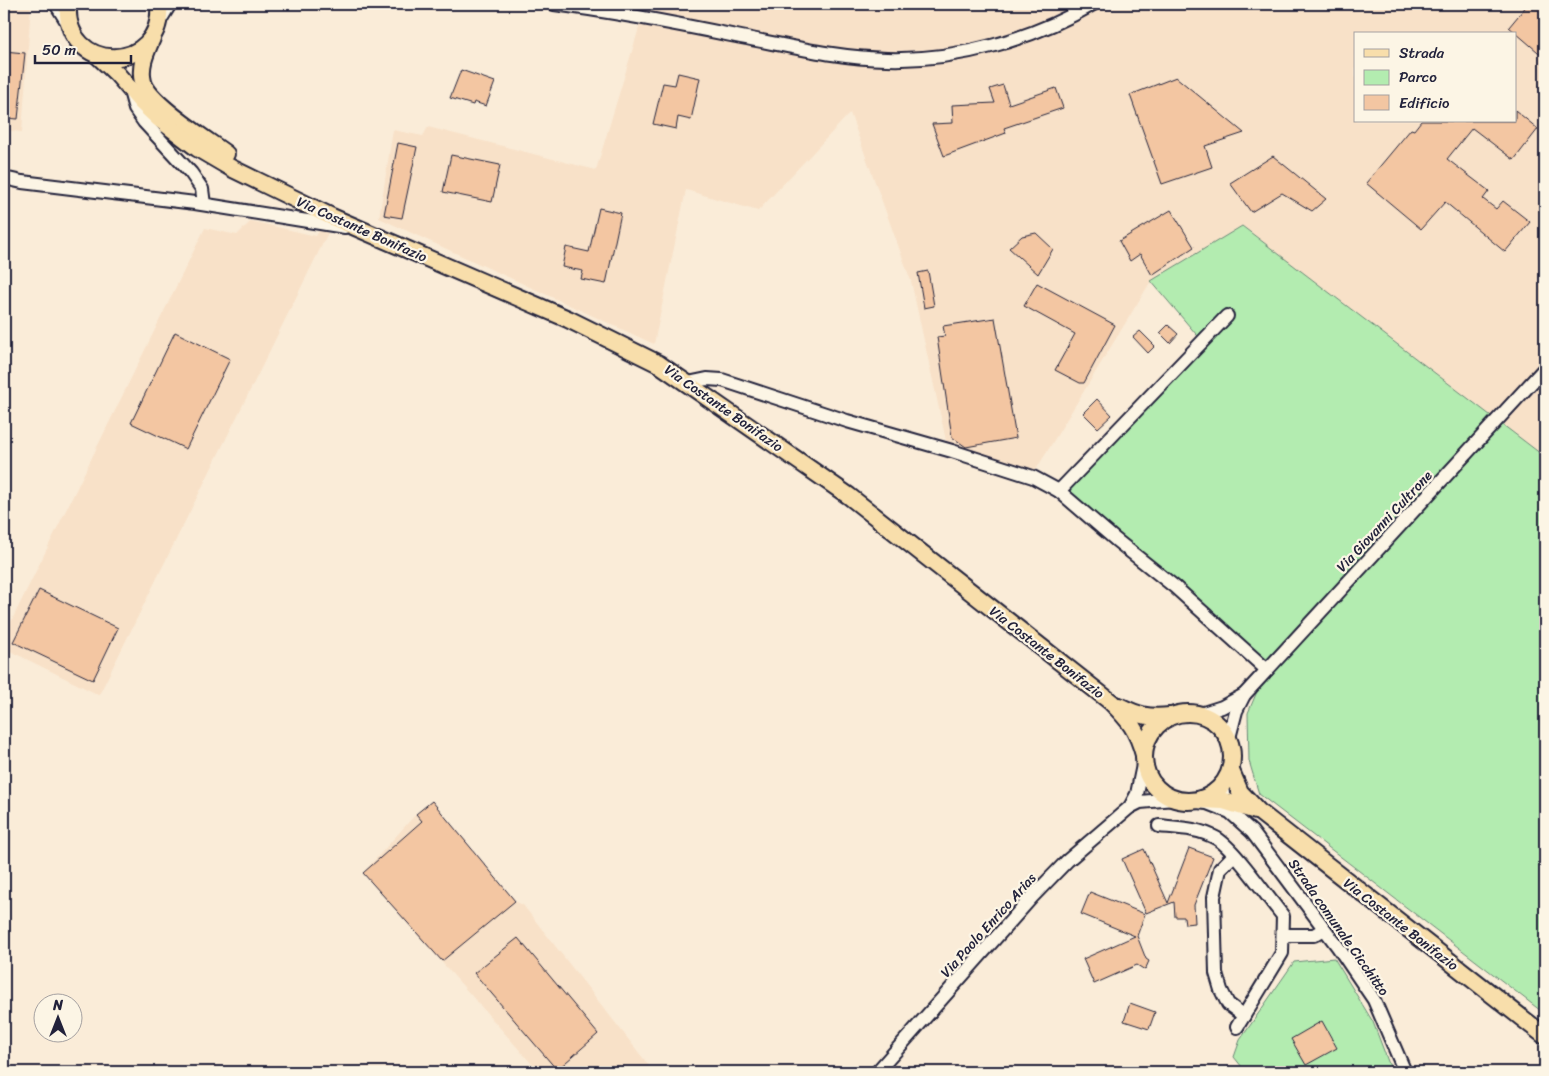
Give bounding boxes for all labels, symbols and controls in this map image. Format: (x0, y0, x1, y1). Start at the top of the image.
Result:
scale bar (35, 32, 131, 64)
legend (1354, 32, 1516, 122)
text: 50 m (42, 37, 77, 63)
text: Strada (1399, 40, 1445, 66)
text: Parco (1399, 64, 1437, 90)
text: Edificio (1399, 90, 1450, 116)
street label: Via Costante Bonifazio (293, 189, 431, 269)
street label: Via Costante Bonifazio (659, 358, 788, 459)
street label: Via Giovanni Cultrone (1330, 464, 1439, 578)
street label: Via Costante Bonifazio (984, 599, 1110, 706)
street label: Strada comunale Cicchitto (1282, 853, 1396, 1001)
street label: Via Paolo Enrico Arias (934, 867, 1043, 984)
street label: Via Costante Bonifazio (1338, 871, 1464, 978)
text: N (52, 993, 63, 1018)
north arrow (32, 994, 82, 1044)

